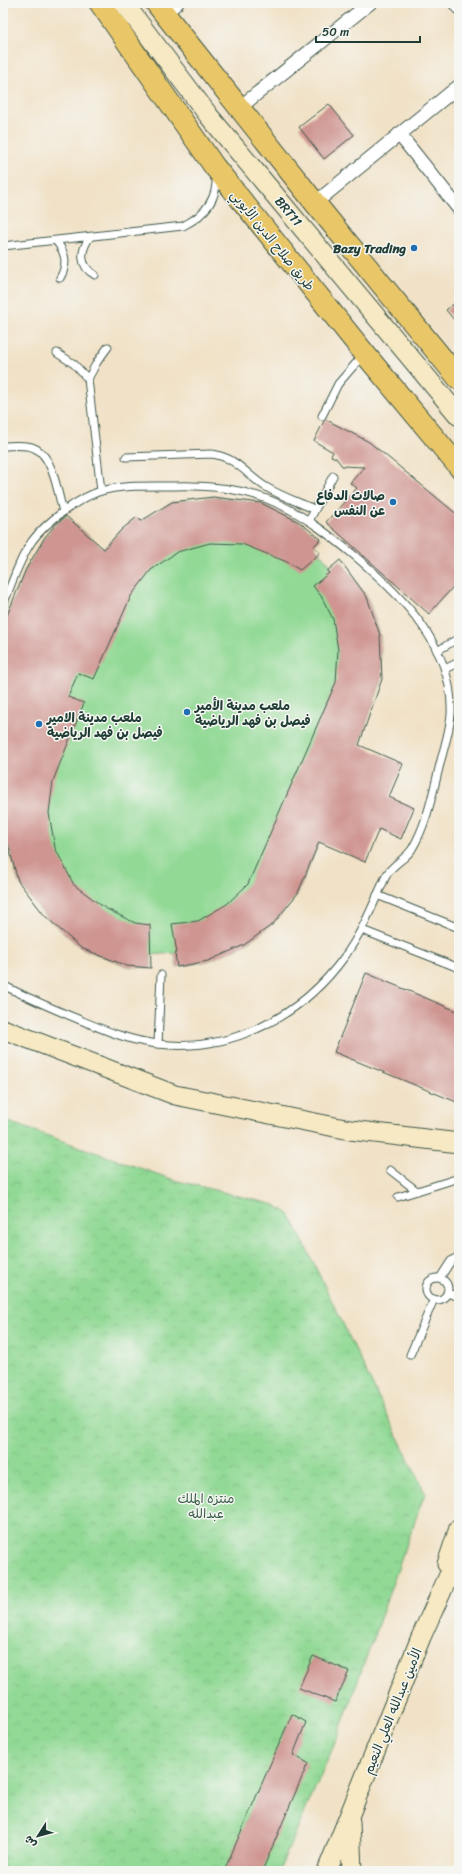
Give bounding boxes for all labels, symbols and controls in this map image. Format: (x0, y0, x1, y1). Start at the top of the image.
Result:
scale bar (316, 18, 420, 44)
text: 50 m (322, 21, 349, 43)
street label: طريق صلاح الدين الأيوبي (224, 185, 321, 296)
street label: BRT11 (269, 191, 309, 232)
place label: Bazy Trading (333, 237, 406, 260)
marker: Bazy Trading (409, 243, 419, 253)
place label: صالات الدفاع عن النفس (316, 484, 385, 522)
marker: صالات الدفاع عن النفس (388, 497, 398, 507)
place label: ملعب مدينة الأمير فيصل بن فهد الرياضية (193, 694, 311, 732)
place label: ملعب مدينة الامير فيصل بن فهد الرياضية (46, 706, 163, 744)
marker: ملعب مدينة الأمير فيصل بن فهد الرياضية (182, 707, 192, 717)
marker: ملعب مدينة الامير فيصل بن فهد الرياضية (34, 719, 44, 729)
park label: منتزه الملك عبدالله (178, 1487, 234, 1525)
street label: الأمين عبدالله العلي النعيم (357, 1644, 428, 1778)
north arrow (18, 1816, 58, 1856)
text: ش (19, 1831, 42, 1852)

